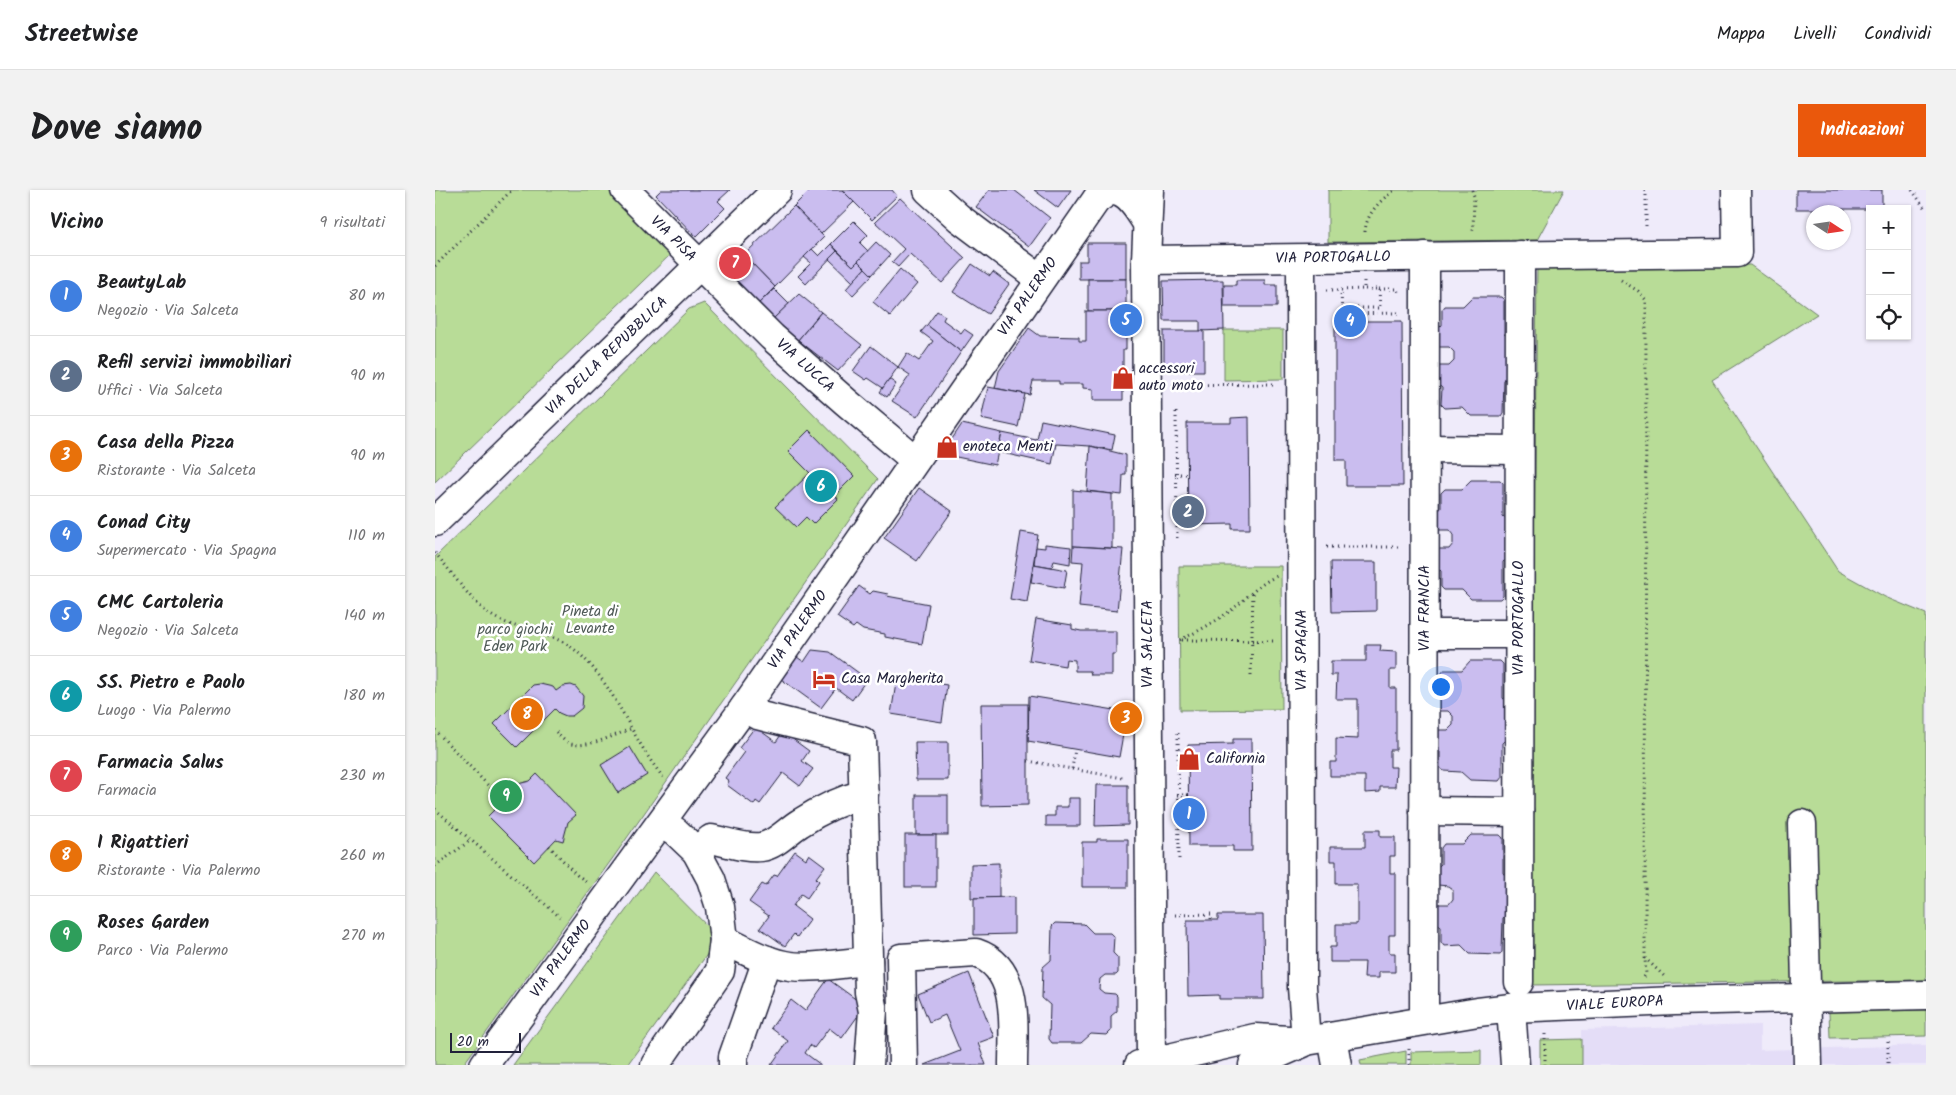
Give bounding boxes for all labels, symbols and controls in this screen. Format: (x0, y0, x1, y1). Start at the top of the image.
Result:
text: Streetwise (25, 15, 138, 54)
text: Mappa (1717, 20, 1765, 49)
text: Livelli (1793, 20, 1836, 49)
text: Condividi (1864, 20, 1931, 49)
text: Dove siamo (30, 102, 203, 158)
button: Indicazioni (1798, 104, 1926, 157)
north arrow (1806, 205, 1851, 250)
map controls (1866, 205, 1911, 340)
button: + (1866, 205, 1911, 250)
text: Vicino (50, 206, 104, 239)
text: 9 risultati (320, 210, 385, 235)
street label: VIA PISA (644, 210, 702, 268)
pin: 7 (719, 244, 751, 282)
street label: VIA PORTOGALLO (1275, 245, 1391, 271)
button: − (1866, 250, 1911, 295)
street label: VIA PALERMO (992, 253, 1064, 341)
text: BeautyLab (97, 268, 186, 298)
text: 1 (64, 283, 68, 308)
text: 80 m (348, 283, 385, 308)
street label: VIA DELLA REPUBBLICA (540, 291, 674, 421)
button: locate (1866, 295, 1911, 340)
text: Negozio · Via Salceta (97, 298, 239, 323)
pin: 5 (1110, 301, 1142, 339)
pin: 4 (1334, 302, 1366, 340)
street label: VIA LUCCA (770, 333, 840, 399)
text: Refil servizi immobiliari (97, 348, 291, 378)
place label: accessori auto moto (1139, 357, 1203, 398)
text: 2 (61, 363, 71, 388)
text: 90 m (350, 363, 385, 388)
shop icon: accessori auto moto (1110, 365, 1136, 391)
text: Uffici · Via Salceta (97, 378, 223, 403)
text: Casa della Pizza (97, 428, 234, 458)
shop icon: enoteca Menti (934, 434, 960, 460)
place label: enoteca Menti (963, 435, 1054, 459)
text: 3 (62, 443, 70, 468)
text: 90 m (350, 443, 385, 468)
text: Ristorante · Via Salceta (97, 458, 256, 483)
pin: 6 (805, 467, 837, 505)
pin: 2 (1172, 493, 1204, 531)
text: Conad City (97, 508, 190, 538)
text: 4 (62, 523, 70, 548)
text: 110 m (348, 523, 385, 548)
text: Supermercato · Via Spagna (97, 538, 277, 563)
street label: VIA PORTOGALLO (1507, 561, 1531, 675)
street label: VIA FRANCIA (1413, 565, 1437, 651)
street label: VIA PALERMO (762, 586, 834, 674)
text: CMC Cartoleria (97, 588, 223, 618)
park label: Pineta di Levante (562, 600, 620, 641)
street label: VIA SALCETA (1136, 600, 1160, 688)
text: 5 (62, 603, 70, 628)
text: 140 m (344, 603, 385, 628)
street label: VIA SPAGNA (1290, 609, 1314, 691)
text: Negozio · Via Salceta (97, 618, 239, 643)
park label: parco giochi Eden Park (477, 618, 554, 659)
hotel icon: Casa Margherita (811, 666, 837, 692)
place label: Casa Margherita (841, 667, 944, 691)
text: SS. Pietro e Paolo (97, 668, 245, 698)
your location (1428, 674, 1454, 700)
text: 6 (62, 683, 70, 708)
text: 180 m (343, 683, 385, 708)
pin: 8 (511, 695, 543, 733)
text: Luogo · Via Palermo (97, 698, 231, 723)
pin: 3 (1110, 699, 1142, 737)
shop icon: California (1176, 746, 1202, 772)
place label: California (1206, 747, 1265, 771)
text: Farmacia Salus (97, 748, 224, 778)
text: 7 (62, 763, 70, 788)
text: 230 m (339, 763, 385, 788)
pin: 9 (490, 777, 522, 815)
text: Farmacia (97, 778, 157, 803)
pin: 1 (1173, 795, 1205, 833)
text: I Rigattieri (97, 828, 189, 858)
text: 8 (61, 843, 71, 868)
text: 260 m (340, 843, 385, 868)
text: Ristorante · Via Palermo (97, 858, 261, 883)
text: Roses Garden (97, 908, 209, 938)
street label: VIA PALERMO (524, 915, 598, 1003)
text: 9 (62, 923, 70, 948)
text: 270 m (341, 923, 385, 948)
text: Parco · Via Palermo (97, 938, 228, 963)
street label: VIALE EUROPA (1566, 989, 1664, 1019)
scale bar (450, 1030, 521, 1053)
text: 20 m (457, 1031, 489, 1053)

